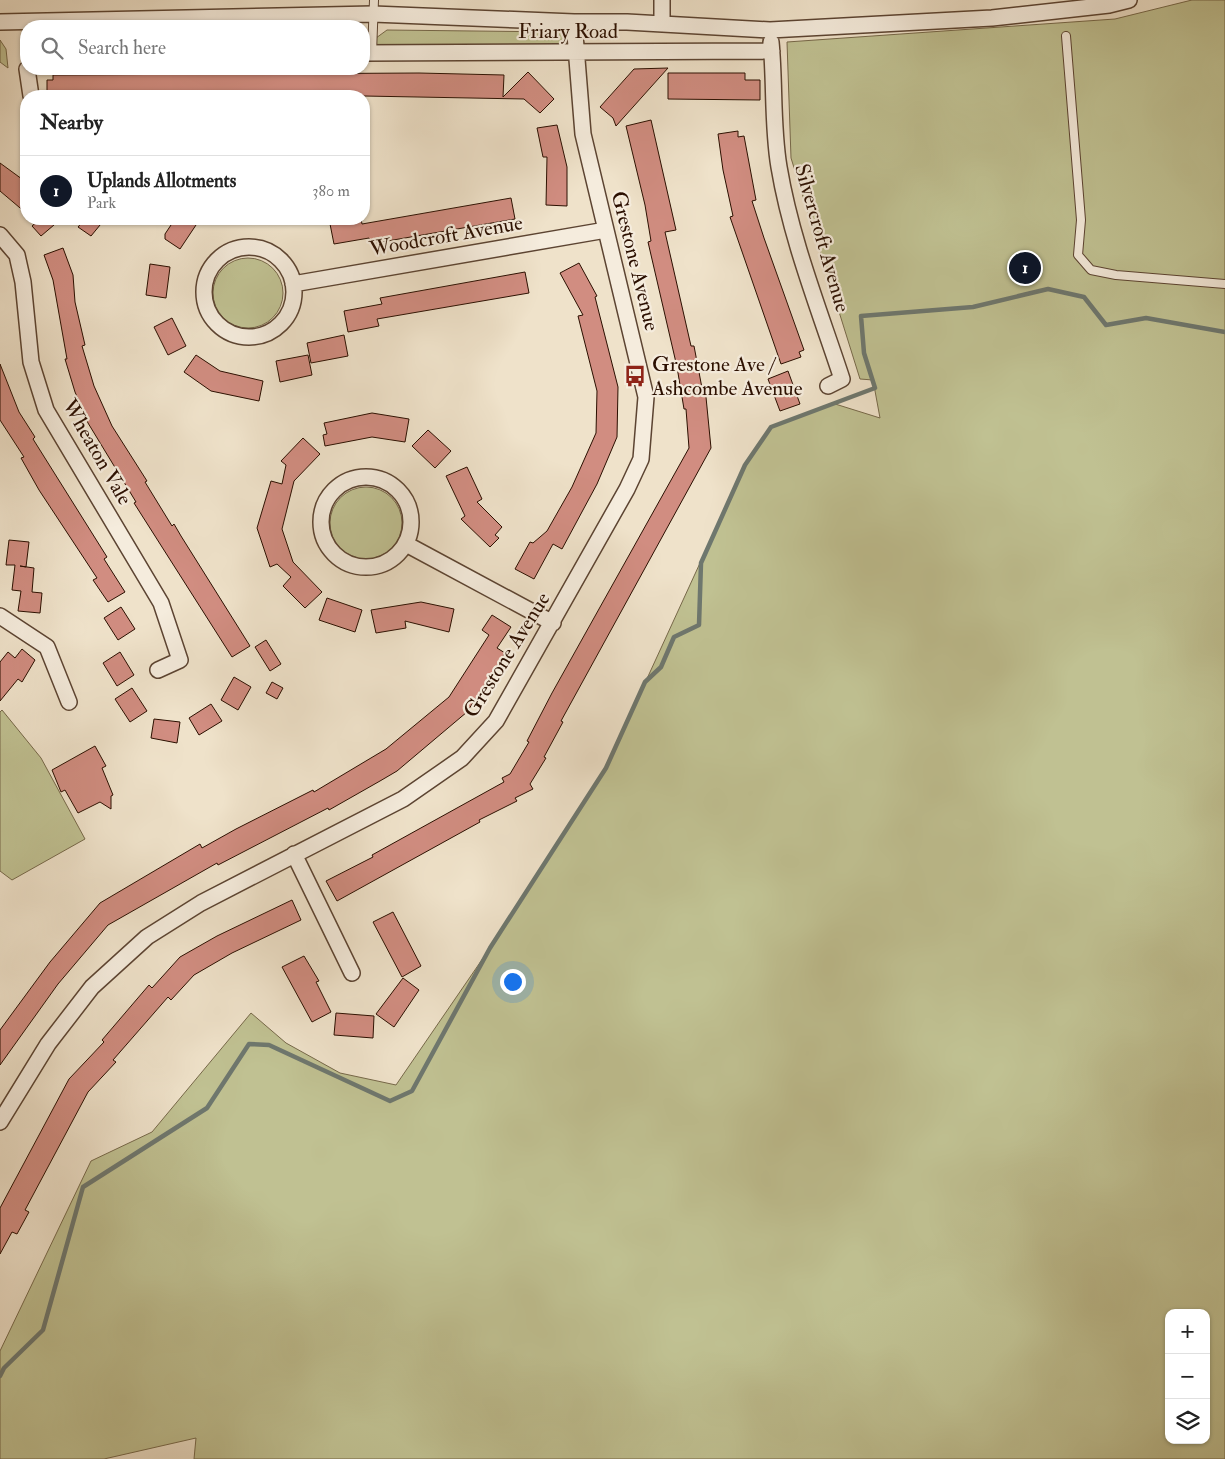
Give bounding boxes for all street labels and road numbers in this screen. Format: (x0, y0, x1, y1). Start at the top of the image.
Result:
street label: Friary Road (518, 18, 619, 45)
street label: Silvercroft Avenue (788, 161, 856, 315)
street label: Grestone Avenue (605, 188, 665, 334)
street label: Woodcroft Avenue (366, 209, 525, 263)
street label: Wheaton Vale (55, 393, 138, 510)
street label: Grestone Avenue (458, 587, 556, 723)

